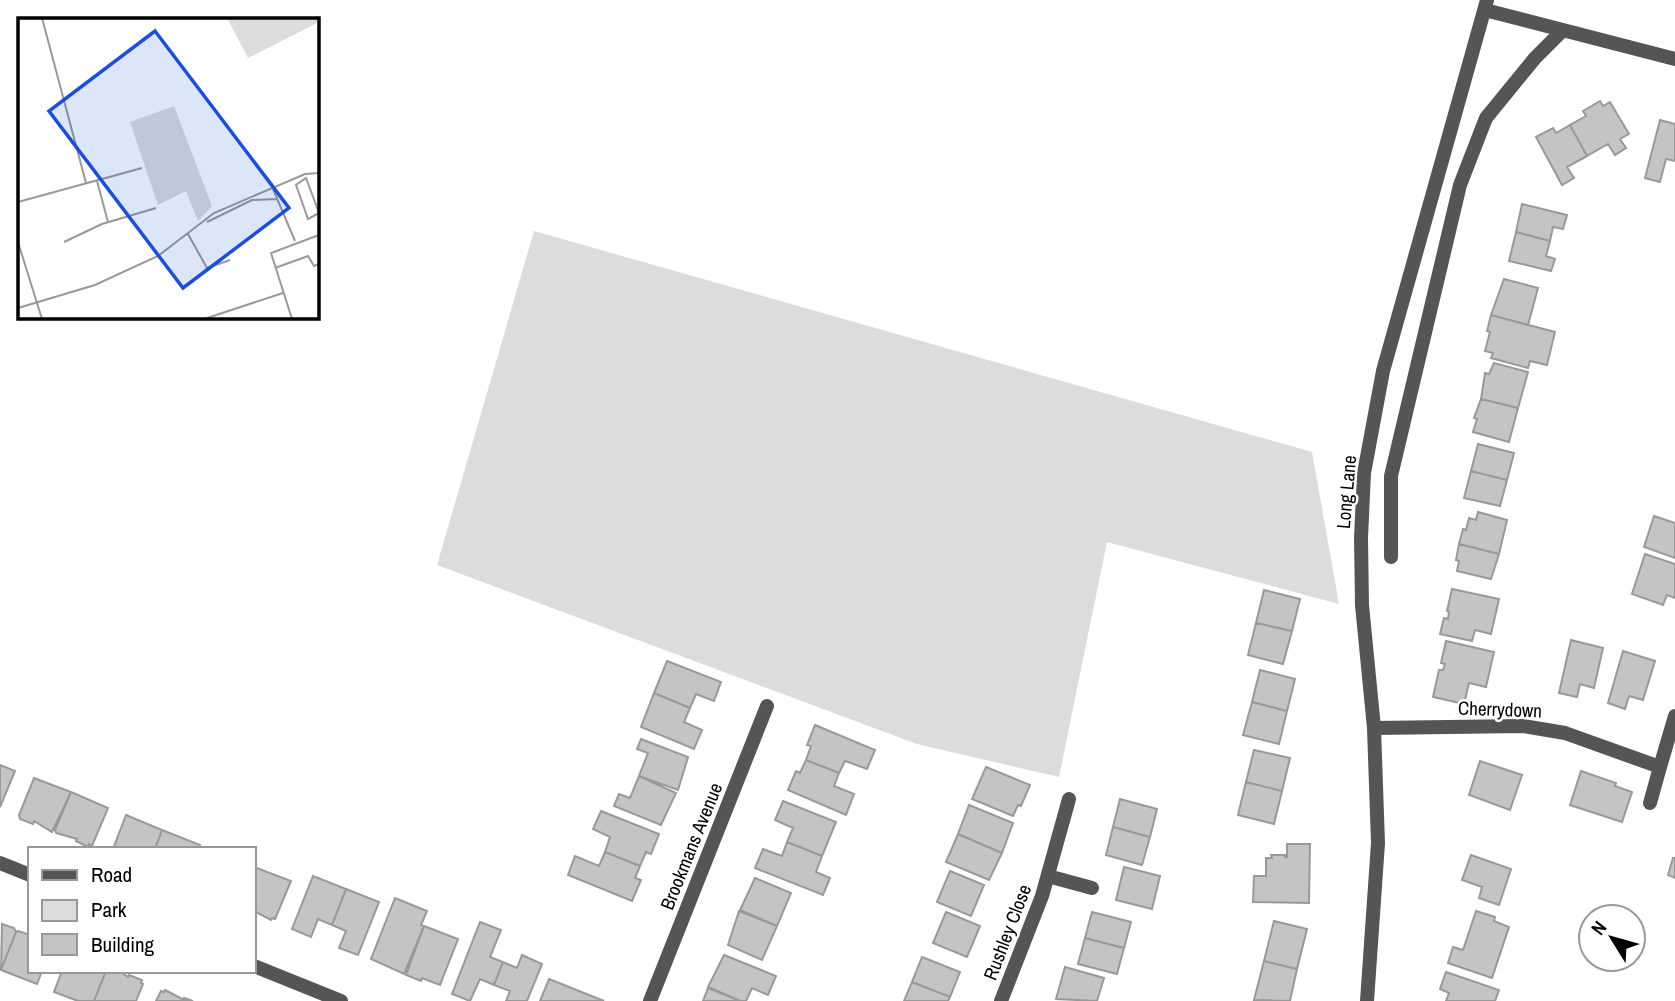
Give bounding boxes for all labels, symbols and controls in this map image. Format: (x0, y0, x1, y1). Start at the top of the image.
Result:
inset map (18, 18, 318, 318)
street label: Long Lane (1330, 454, 1362, 530)
street label: Cherrydown (1458, 695, 1542, 723)
street label: Brookmans Avenue (654, 779, 728, 913)
legend (28, 847, 256, 973)
text: Road (91, 860, 132, 889)
street label: Rushley Close (977, 880, 1037, 984)
text: Park (91, 895, 127, 924)
north arrow (1577, 903, 1647, 973)
text: N (1585, 915, 1612, 940)
text: Building (91, 930, 155, 959)

